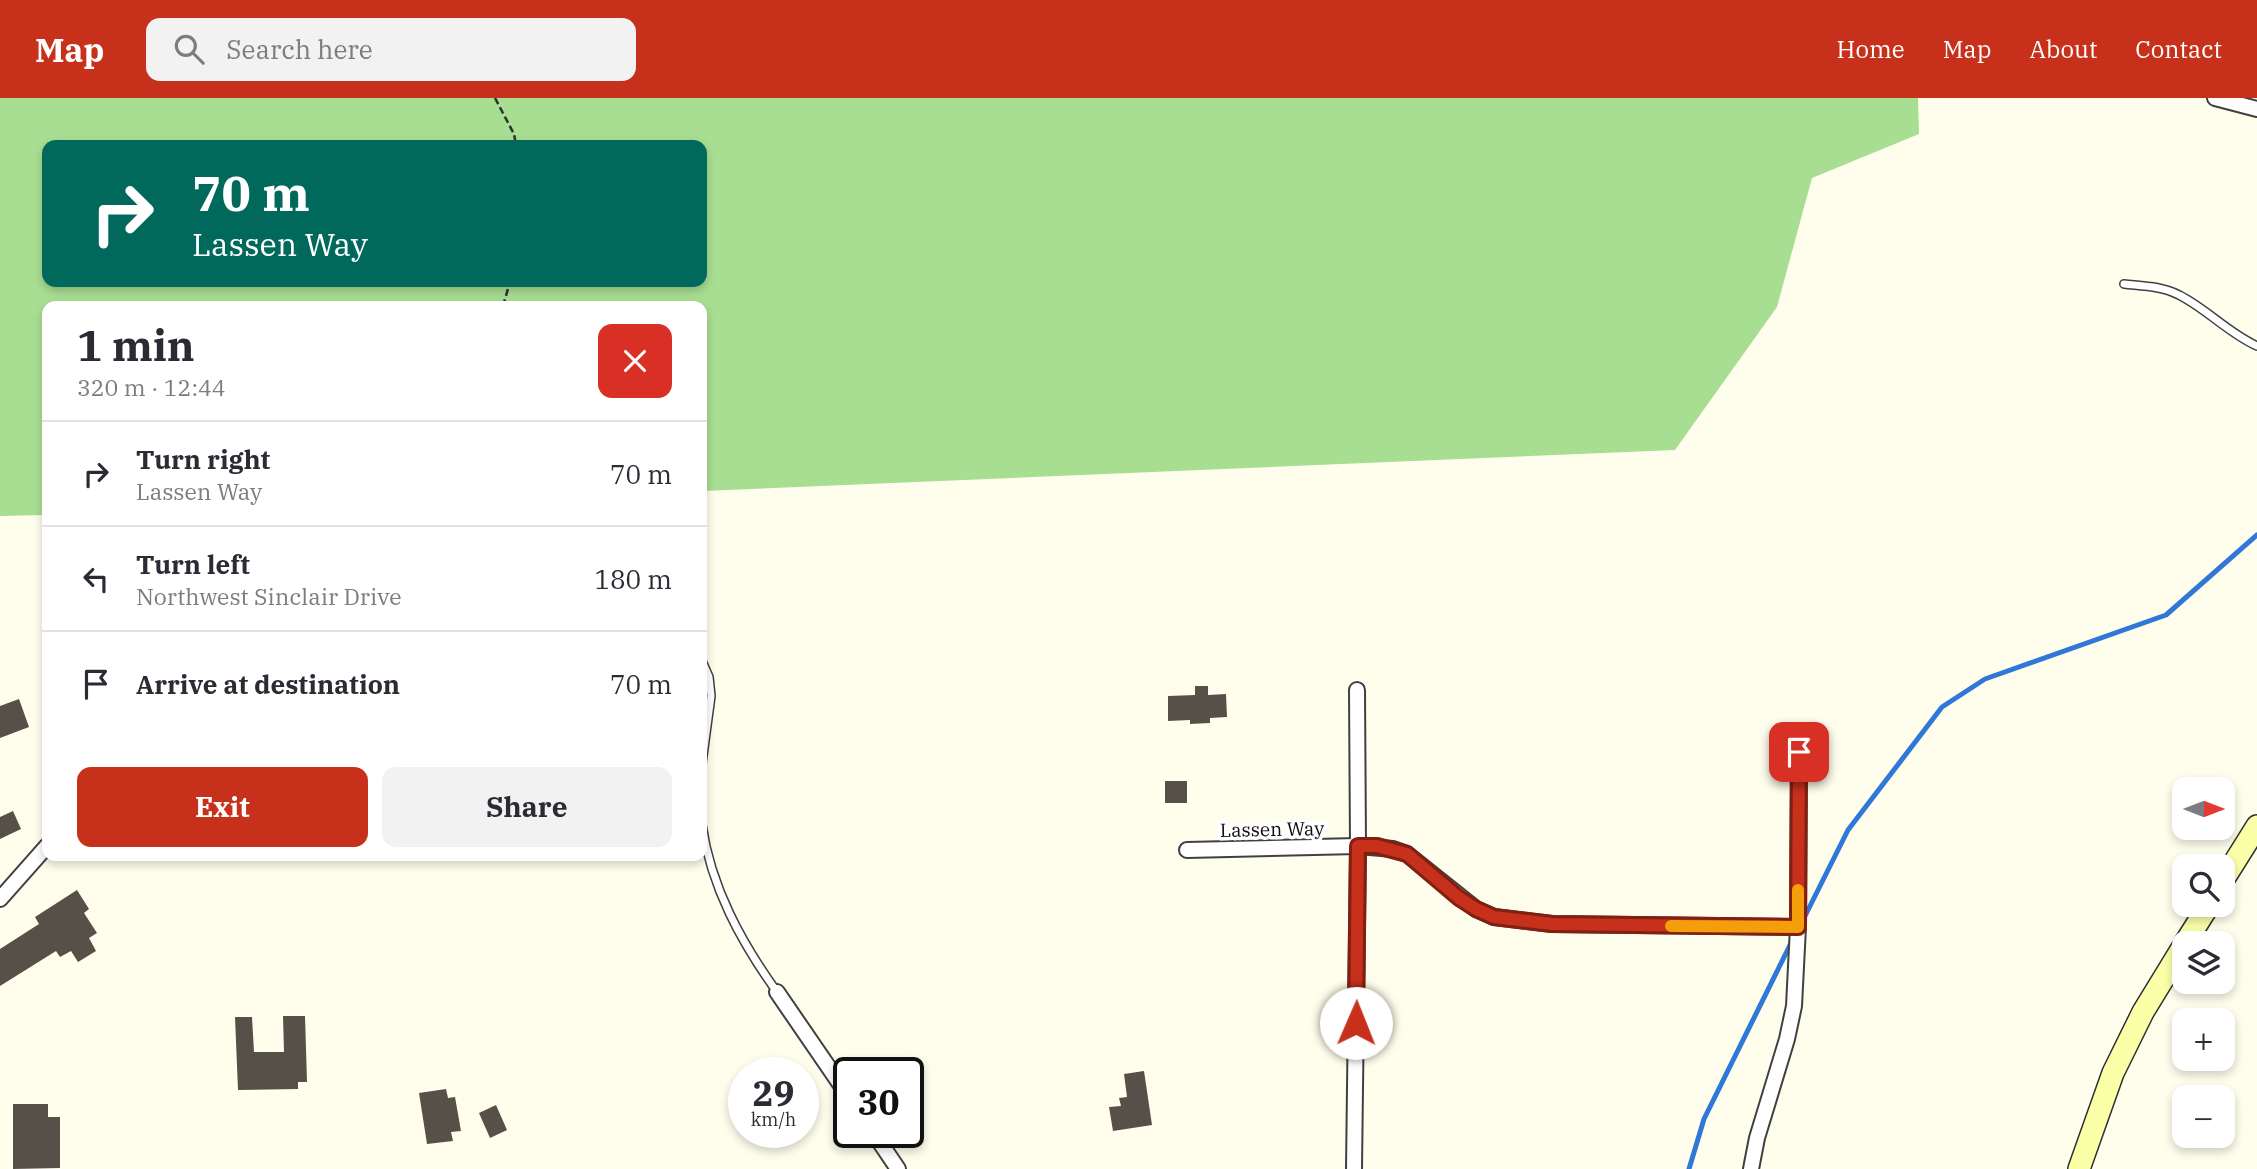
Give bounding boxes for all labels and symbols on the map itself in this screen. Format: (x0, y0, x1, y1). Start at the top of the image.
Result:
pin (1769, 722, 1829, 782)
north arrow (2172, 777, 2235, 840)
street label: Lassen Way (1220, 816, 1325, 842)
position arrow (1319, 986, 1393, 1060)
speed limit sign: 30 (833, 1057, 924, 1148)

